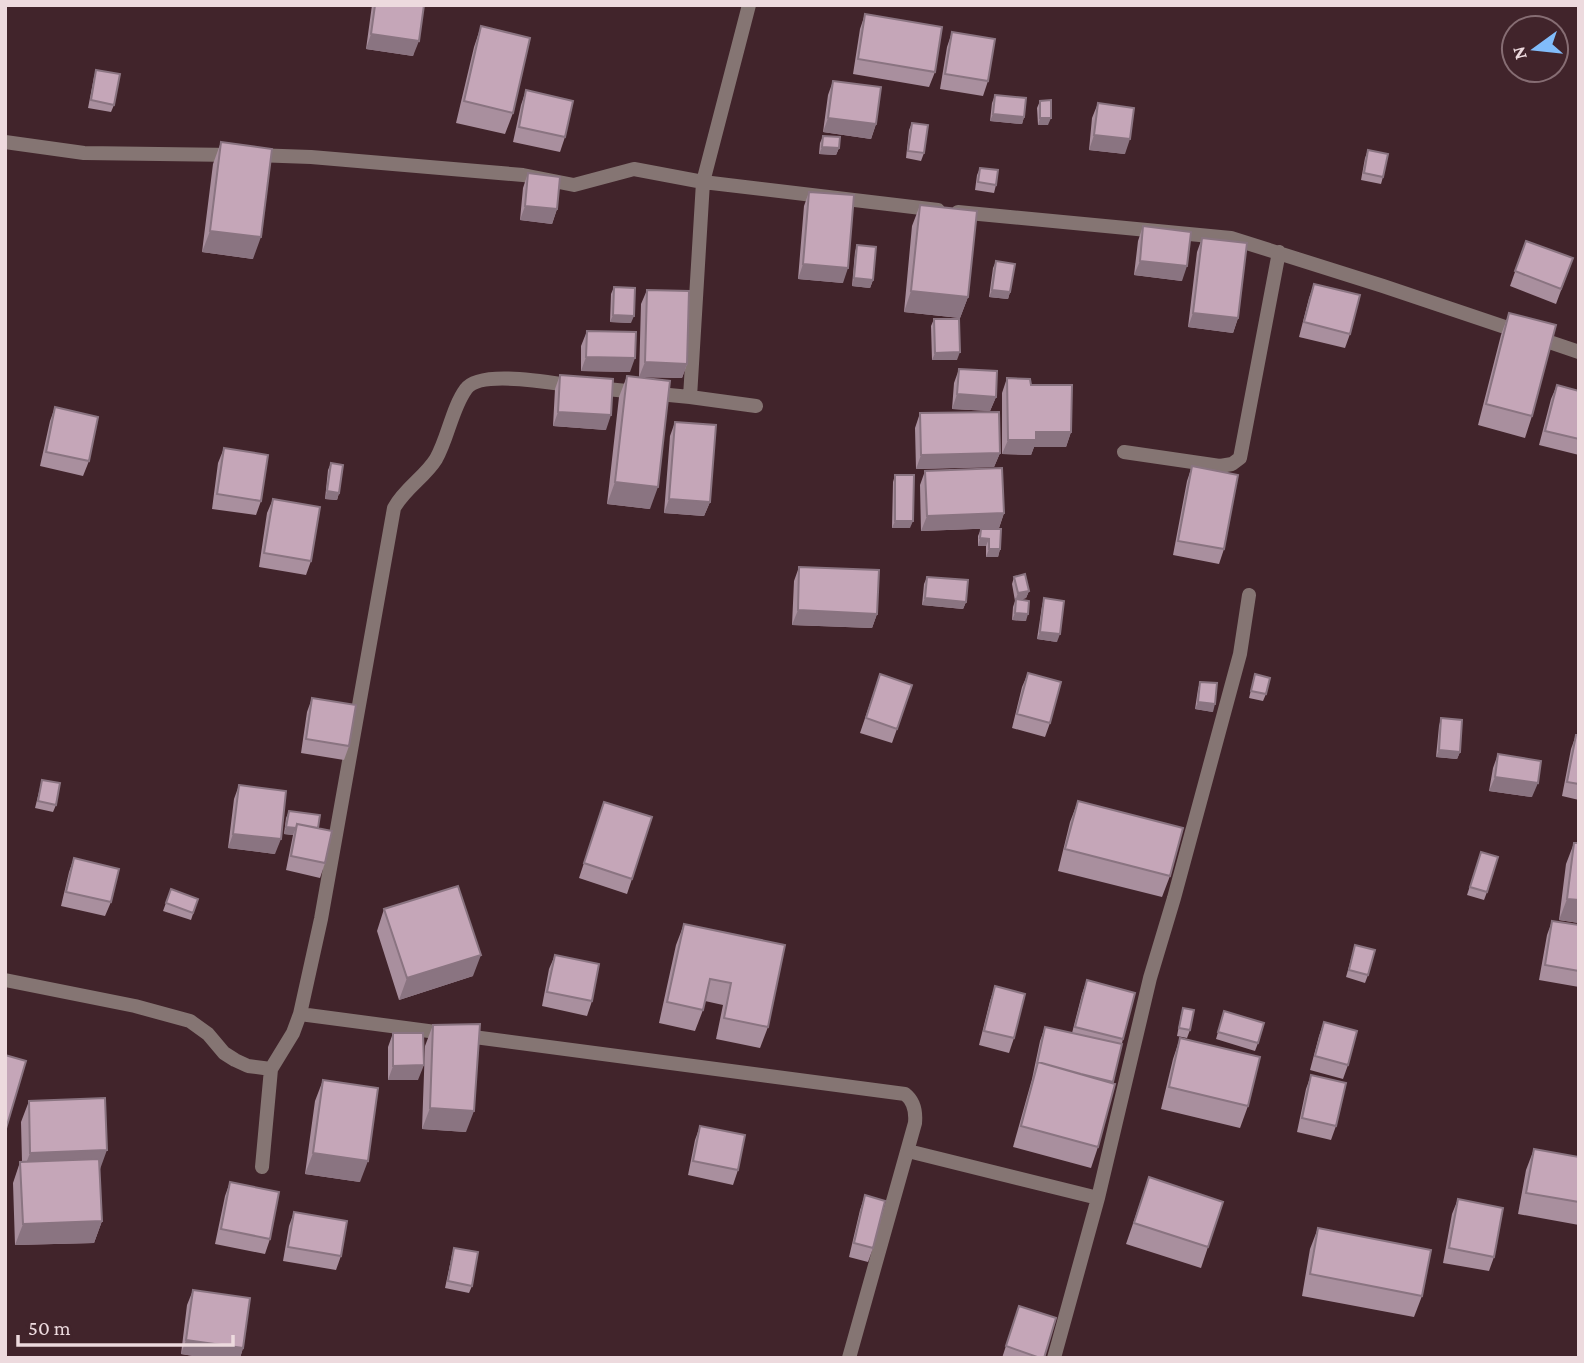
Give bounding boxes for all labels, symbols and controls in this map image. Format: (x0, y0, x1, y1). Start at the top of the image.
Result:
north arrow (1500, 14, 1570, 84)
text: N (1507, 44, 1531, 62)
scale bar (18, 1304, 233, 1348)
text: 50 m (28, 1316, 71, 1340)

